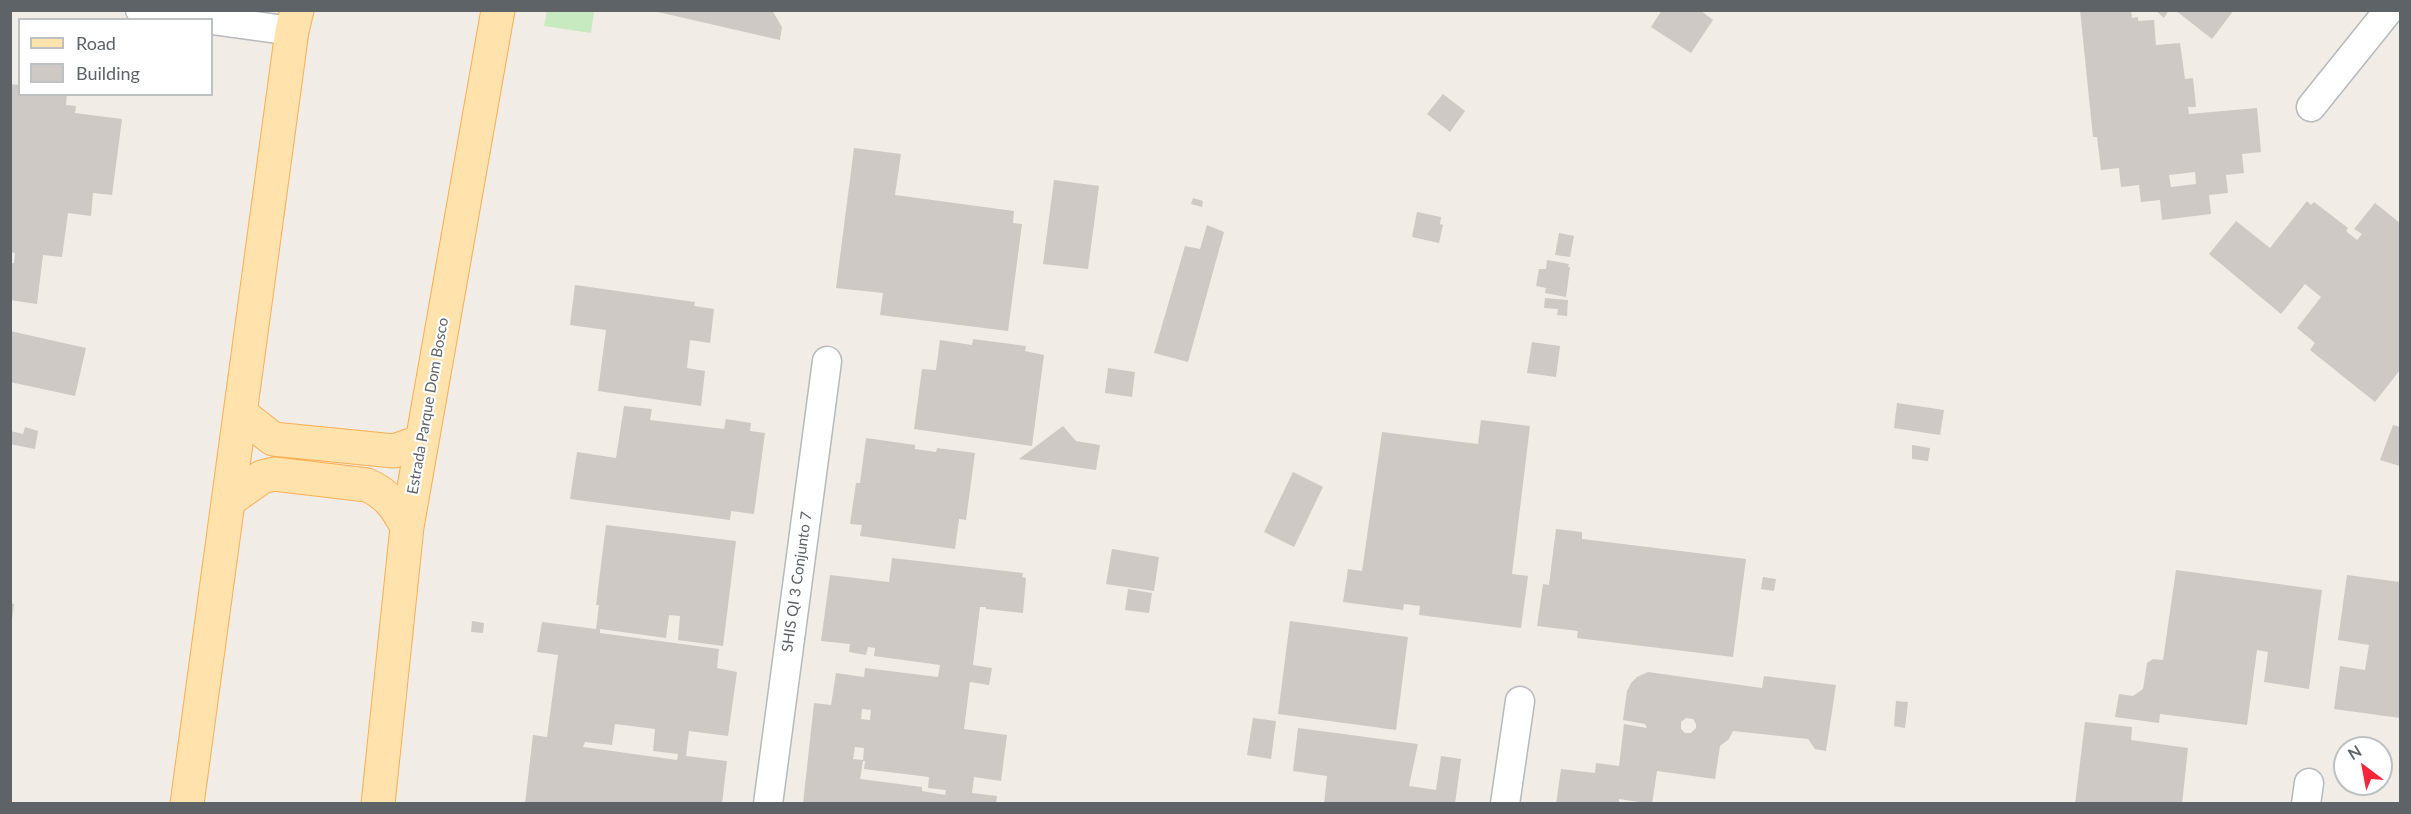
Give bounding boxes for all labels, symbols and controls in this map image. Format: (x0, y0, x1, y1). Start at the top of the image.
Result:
legend (18, 18, 213, 96)
text: Road (76, 32, 116, 54)
text: Building (76, 62, 140, 84)
street label: Estrada Parque Dom Bosco (404, 316, 452, 496)
street label: SHIS QI 3 Conjunto 7 (778, 511, 816, 653)
north arrow (2333, 736, 2393, 796)
text: N (2344, 741, 2365, 763)

